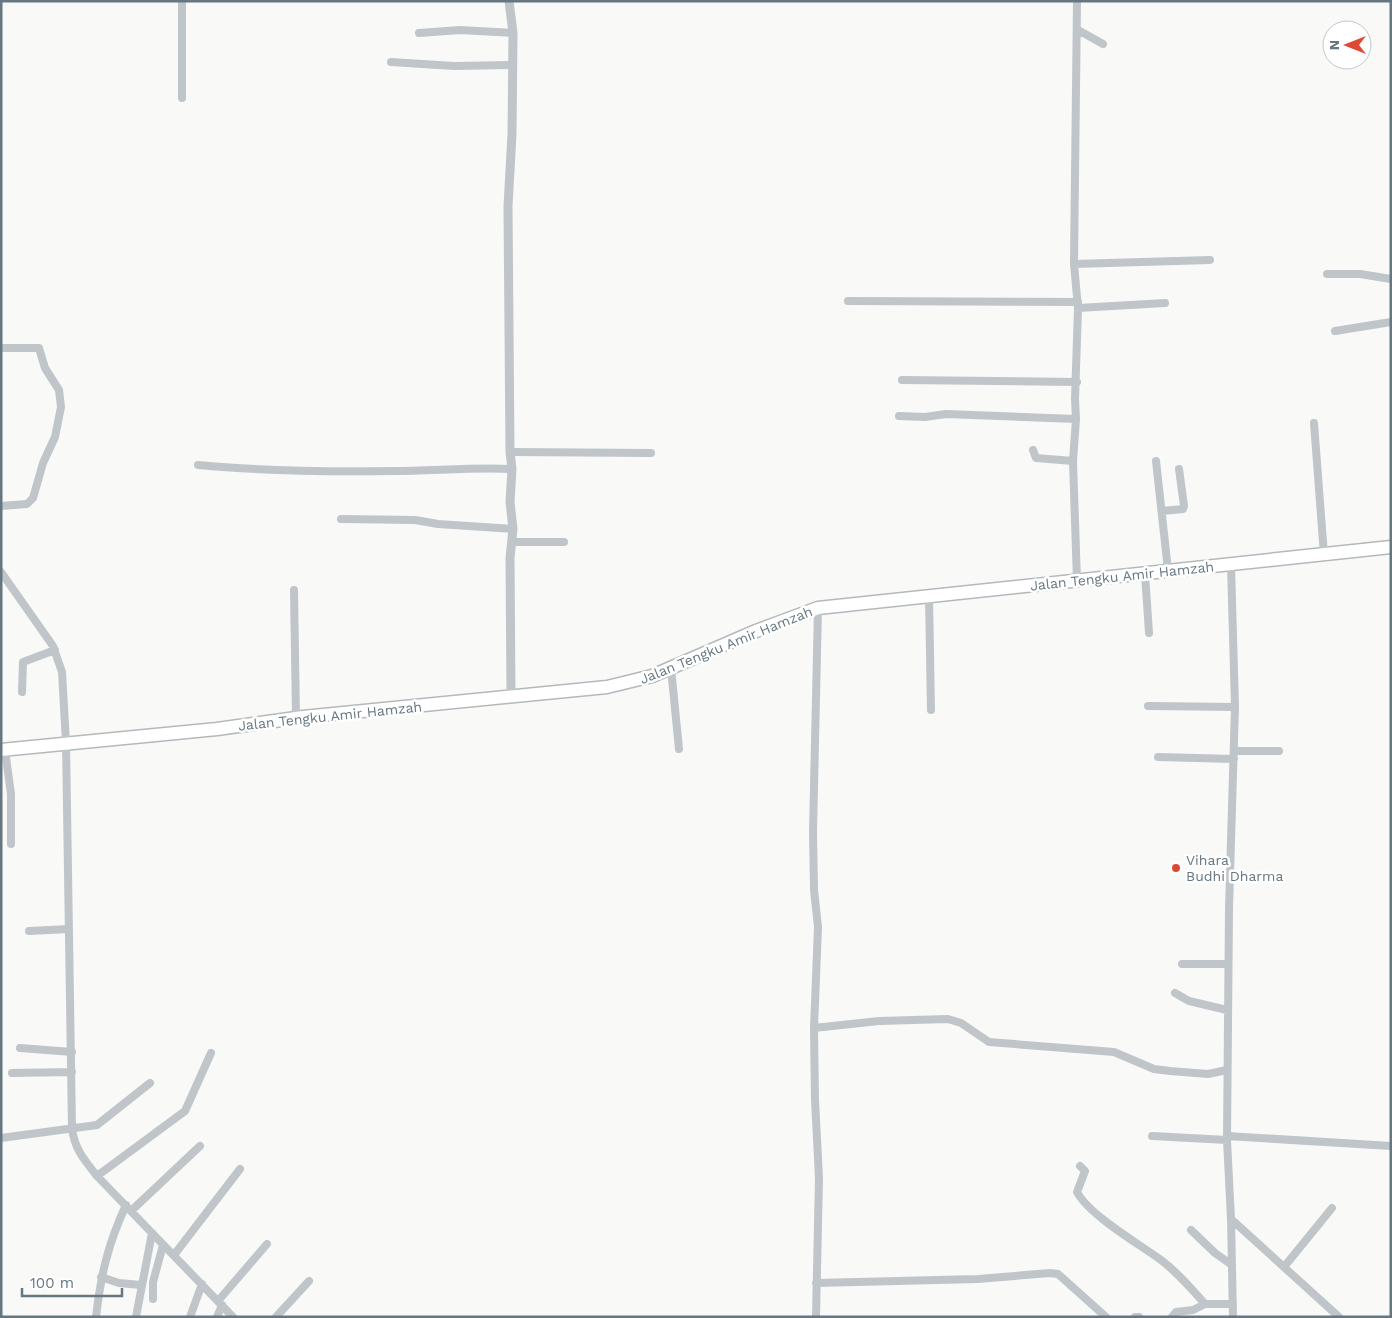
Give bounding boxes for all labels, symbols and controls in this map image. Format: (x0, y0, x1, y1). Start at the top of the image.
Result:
north arrow (1322, 20, 1372, 70)
text: N (1326, 40, 1342, 50)
street label: Jalan Tengku Amir Hamzah (1029, 558, 1215, 594)
street label: Jalan Tengku Amir Hamzah (637, 603, 815, 687)
street label: Jalan Tengku Amir Hamzah (237, 698, 423, 734)
place label: Vihara Budhi Dharma (1186, 852, 1283, 884)
marker: Vihara Budhi Dharma (1170, 862, 1182, 874)
scale bar (22, 1266, 122, 1298)
text: 100 m (30, 1274, 74, 1292)

